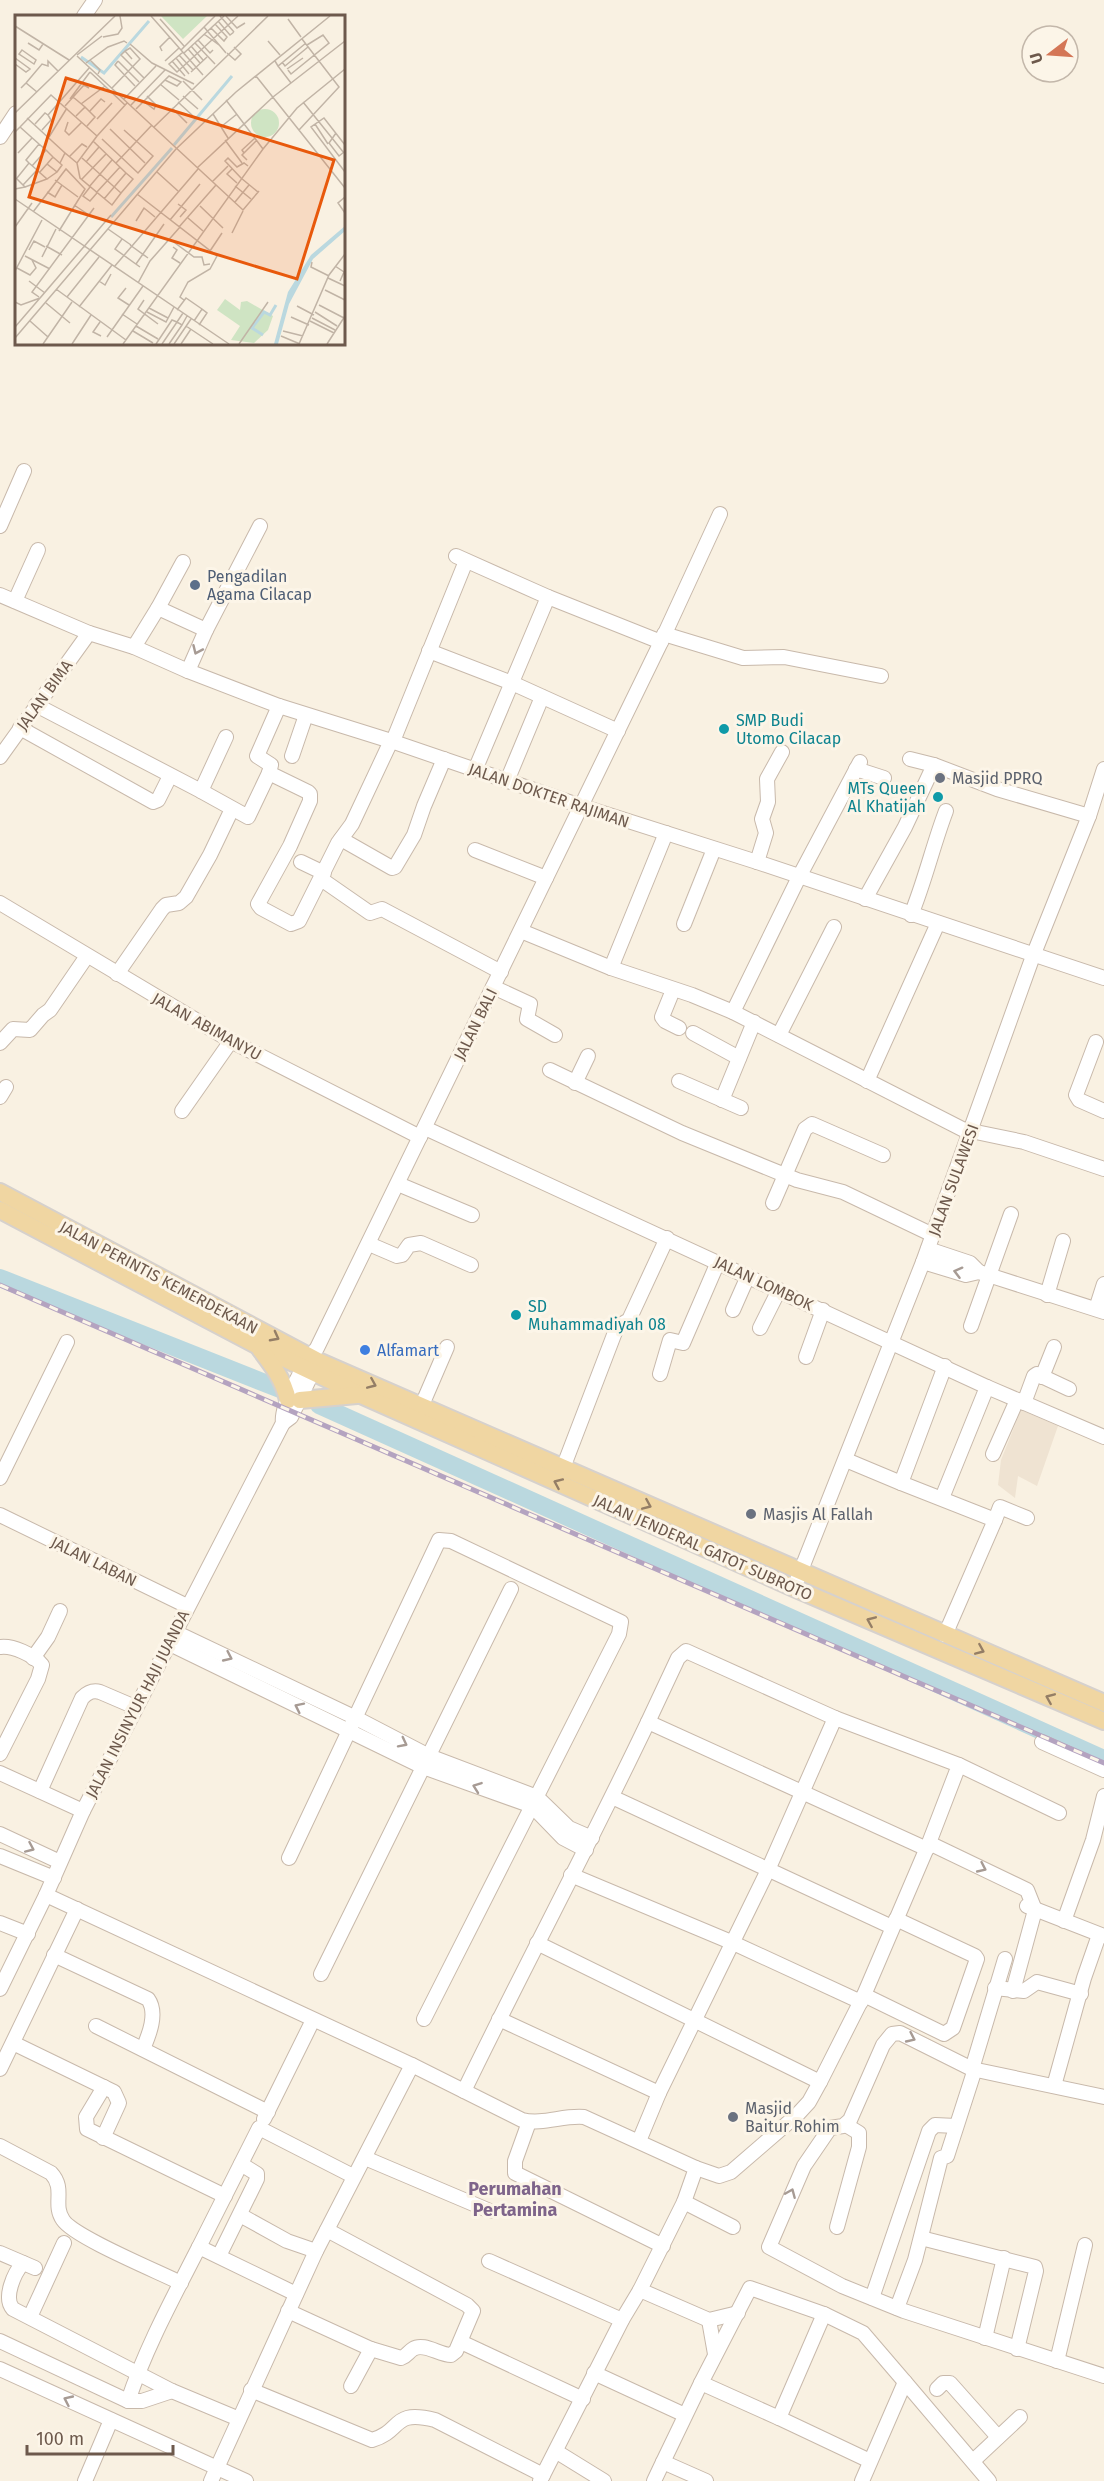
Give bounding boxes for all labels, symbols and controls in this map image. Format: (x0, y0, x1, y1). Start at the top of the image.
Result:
inset map (15, 15, 345, 345)
north arrow (1020, 24, 1080, 84)
text: U (1026, 50, 1047, 66)
place label: Pengadilan Agama Cilacap (207, 567, 312, 604)
marker: Pengadilan Agama Cilacap (188, 578, 202, 592)
one-way arrow (192, 644, 204, 655)
street label: JALAN BIMA (12, 656, 77, 734)
place label: SMP Budi Utomo Cilacap (736, 711, 841, 748)
marker: SMP Budi Utomo Cilacap (717, 722, 731, 736)
street label: JALAN DOKTER RAJIMAN (466, 759, 632, 832)
place label: Masjid PPRQ (952, 769, 1042, 788)
marker: Masjid PPRQ (933, 771, 947, 785)
place label: MTs Queen Al Khatijah (847, 779, 926, 816)
marker: MTs Queen Al Khatijah (931, 790, 945, 804)
street label: JALAN BALI (450, 985, 501, 1063)
street label: JALAN ABIMANYU (149, 989, 265, 1064)
street label: JALAN SULAWESI (924, 1122, 983, 1239)
street label: JALAN PERINTIS KEMERDEKAAN (56, 1217, 261, 1338)
street label: JALAN LOMBOK (711, 1252, 817, 1315)
one-way arrow (953, 1267, 963, 1280)
place label: SD Muhammadiyah 08 (528, 1297, 666, 1334)
marker: SD Muhammadiyah 08 (509, 1308, 523, 1322)
one-way arrow (268, 1330, 279, 1342)
place label: Alfamart (377, 1341, 439, 1360)
marker: Alfamart (358, 1343, 372, 1357)
one-way arrow (366, 1376, 377, 1388)
one-way arrow (553, 1479, 564, 1491)
street label: JALAN JENDERAL GATOT SUBROTO (590, 1490, 815, 1604)
one-way arrow (640, 1498, 651, 1510)
place label: Masjis Al Fallah (763, 1505, 873, 1524)
marker: Masjis Al Fallah (744, 1507, 758, 1521)
street label: JALAN LABAN (48, 1532, 140, 1590)
street label: JALAN INSINYUR HAJI JUANDA (82, 1606, 194, 1801)
one-way arrow (866, 1616, 877, 1628)
one-way arrow (973, 1642, 984, 1654)
one-way arrow (222, 1649, 233, 1661)
one-way arrow (1046, 1693, 1057, 1705)
one-way arrow (295, 1702, 306, 1714)
one-way arrow (397, 1736, 408, 1747)
one-way arrow (472, 1781, 483, 1794)
one-way arrow (24, 1841, 35, 1853)
one-way arrow (975, 1861, 986, 1873)
one-way arrow (905, 2031, 916, 2043)
place label: Masjid Baitur Rohim (745, 2099, 840, 2136)
marker: Masjid Baitur Rohim (726, 2110, 740, 2124)
district label: Perumahan Pertamina (468, 2178, 562, 2221)
one-way arrow (784, 2189, 796, 2200)
one-way arrow (64, 2395, 75, 2407)
scale bar (27, 2418, 172, 2456)
text: 100 m (36, 2428, 84, 2450)

